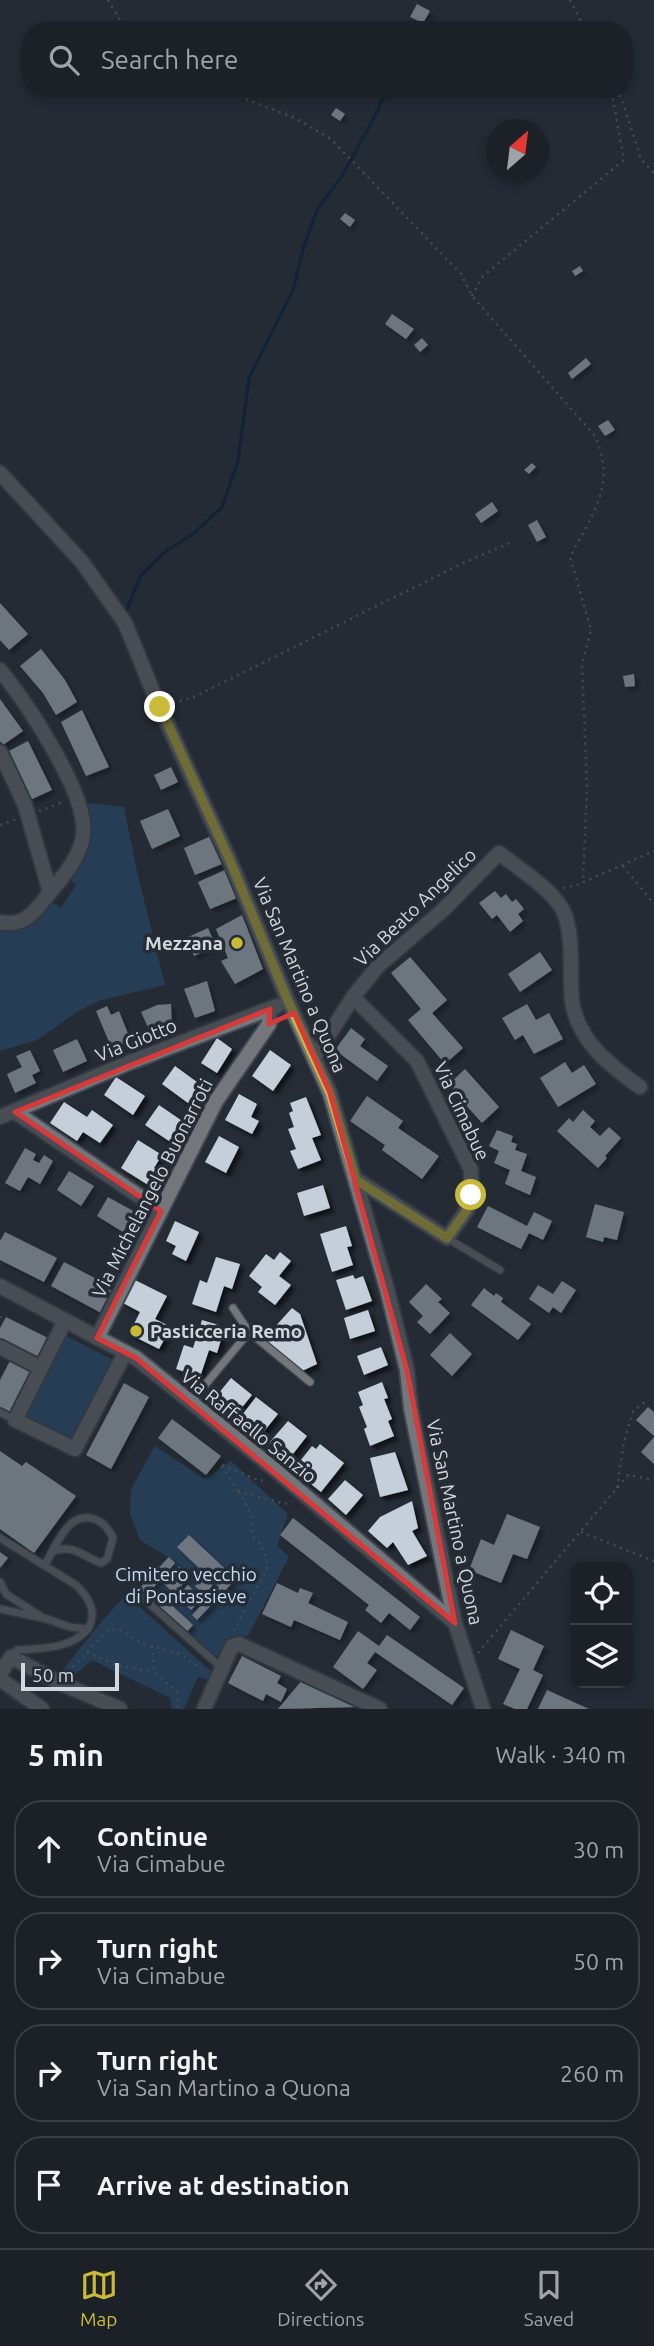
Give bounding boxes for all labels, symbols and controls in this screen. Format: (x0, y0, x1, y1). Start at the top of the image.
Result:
search box (21, 21, 633, 98)
icon: search (45, 41, 83, 79)
text: Search here (101, 45, 238, 74)
north arrow (486, 119, 549, 182)
route end (144, 691, 175, 722)
street label: Via Beato Angelico (350, 843, 480, 971)
street label: Via San Martino a Quona (249, 874, 351, 1076)
place label: Mezzana (145, 932, 223, 954)
marker: Mezzana (229, 935, 245, 951)
street label: Via Giotto (92, 1014, 180, 1066)
street label: Via Cimabue (430, 1058, 494, 1164)
street label: Via Michelangelo Buonarroti (87, 1075, 217, 1301)
route start (455, 1179, 486, 1210)
place label: Pasticceria Remo (150, 1320, 302, 1342)
marker: Pasticceria Remo (128, 1323, 144, 1339)
street label: Via Raffaello Sanzio (177, 1365, 321, 1487)
street label: Via San Martino a Quona (422, 1417, 488, 1627)
map controls (570, 1562, 633, 1688)
button: locate (570, 1562, 633, 1625)
park label: Cimitero vecchio di Pontassieve (115, 1563, 257, 1607)
button: layers (570, 1625, 633, 1688)
scale bar (21, 1660, 119, 1692)
text: 50 m (32, 1664, 74, 1686)
text: 5 min (28, 1738, 104, 1772)
text: Walk · 340 m (495, 1742, 626, 1767)
text: Continue (97, 1822, 208, 1851)
icon: ahead (30, 1830, 68, 1868)
text: 30 m (573, 1837, 624, 1862)
text: Via Cimabue (97, 1851, 226, 1876)
text: Turn right (97, 1934, 218, 1963)
icon: right (30, 1942, 68, 1980)
text: 50 m (573, 1949, 624, 1974)
text: Via Cimabue (97, 1963, 226, 1988)
text: Turn right (97, 2046, 218, 2075)
icon: right (30, 2054, 68, 2092)
text: 260 m (560, 2061, 624, 2086)
text: Via San Martino a Quona (97, 2075, 351, 2100)
icon: arrive (30, 2166, 68, 2204)
text: Arrive at destination (97, 2171, 350, 2200)
tab: Map (80, 2266, 118, 2330)
tab: Directions (277, 2266, 364, 2330)
tab: Saved (524, 2266, 574, 2330)

